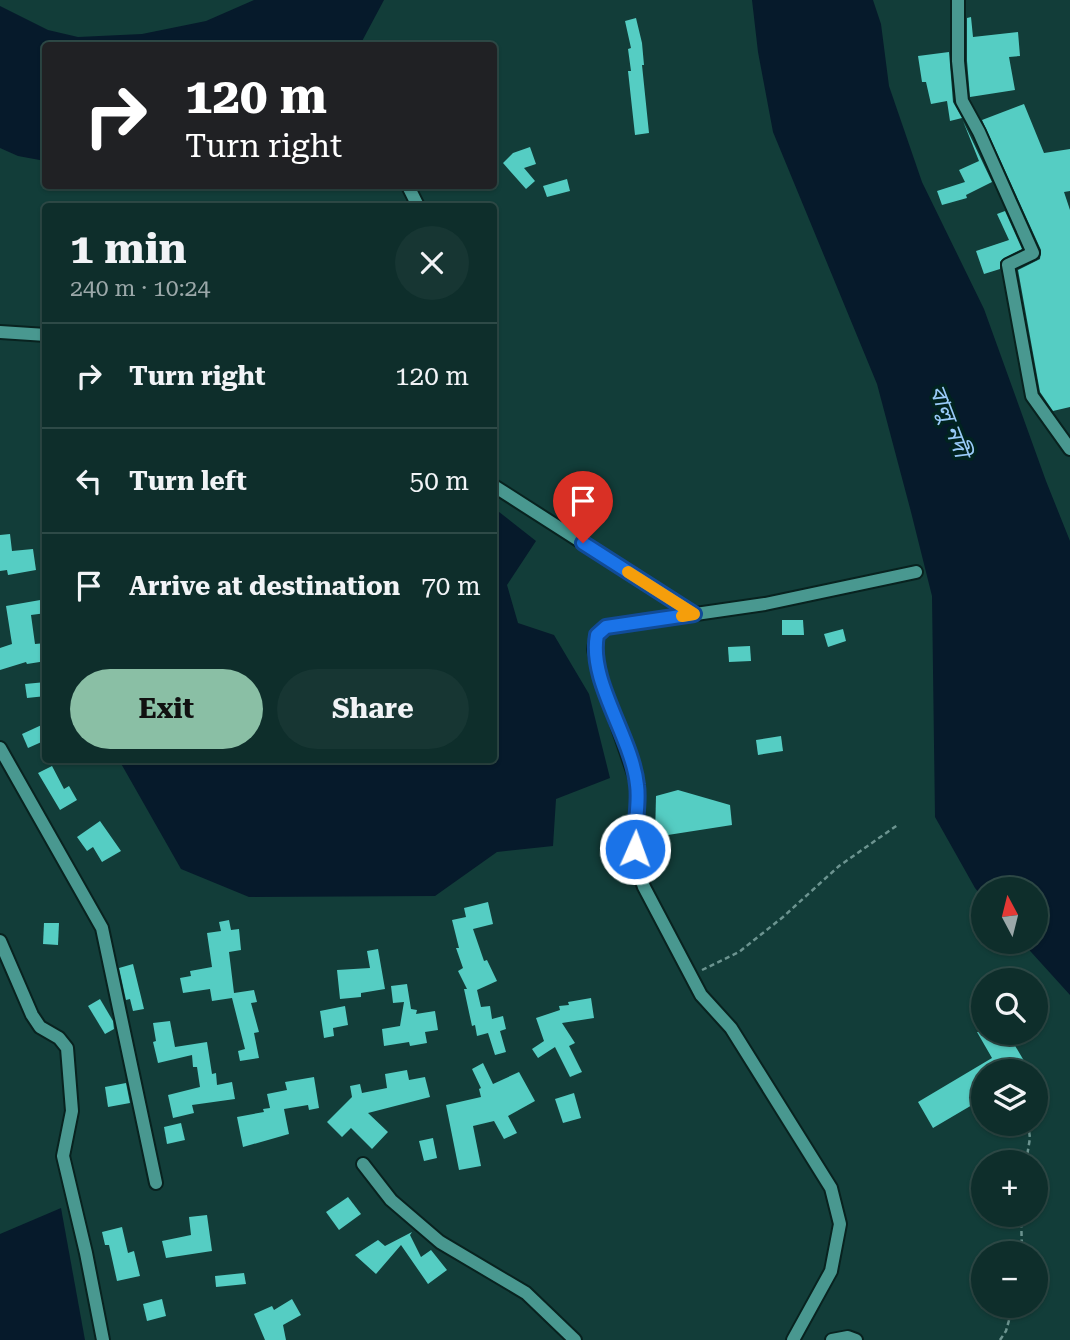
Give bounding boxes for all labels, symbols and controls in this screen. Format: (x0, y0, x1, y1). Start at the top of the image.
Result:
text: 120 m (185, 68, 327, 125)
icon: right (70, 70, 161, 161)
text: Turn right (185, 127, 342, 165)
text: 1 min (70, 224, 187, 273)
button: close (395, 226, 469, 300)
text: 240 m · 10:24 (70, 275, 210, 302)
icon: right (70, 357, 108, 395)
text: Turn right (129, 361, 265, 391)
text: 120 m (395, 361, 469, 391)
water label: বালু নদী (923, 381, 977, 465)
icon: left (70, 462, 108, 500)
text: Turn left (129, 466, 247, 496)
text: 50 m (410, 466, 469, 496)
pin (553, 471, 613, 543)
icon: arrive (564, 482, 602, 520)
icon: arrive (70, 567, 108, 605)
text: Arrive at destination (129, 571, 400, 601)
text: 70 m (421, 571, 481, 601)
button: Exit (70, 669, 263, 749)
button: Share (277, 669, 469, 749)
position arrow (598, 812, 672, 886)
north arrow (971, 877, 1048, 954)
map controls (971, 877, 1048, 1318)
button: search (971, 968, 1048, 1045)
button: layers (971, 1059, 1048, 1136)
button: + (971, 1150, 1048, 1227)
button: − (971, 1241, 1048, 1318)

